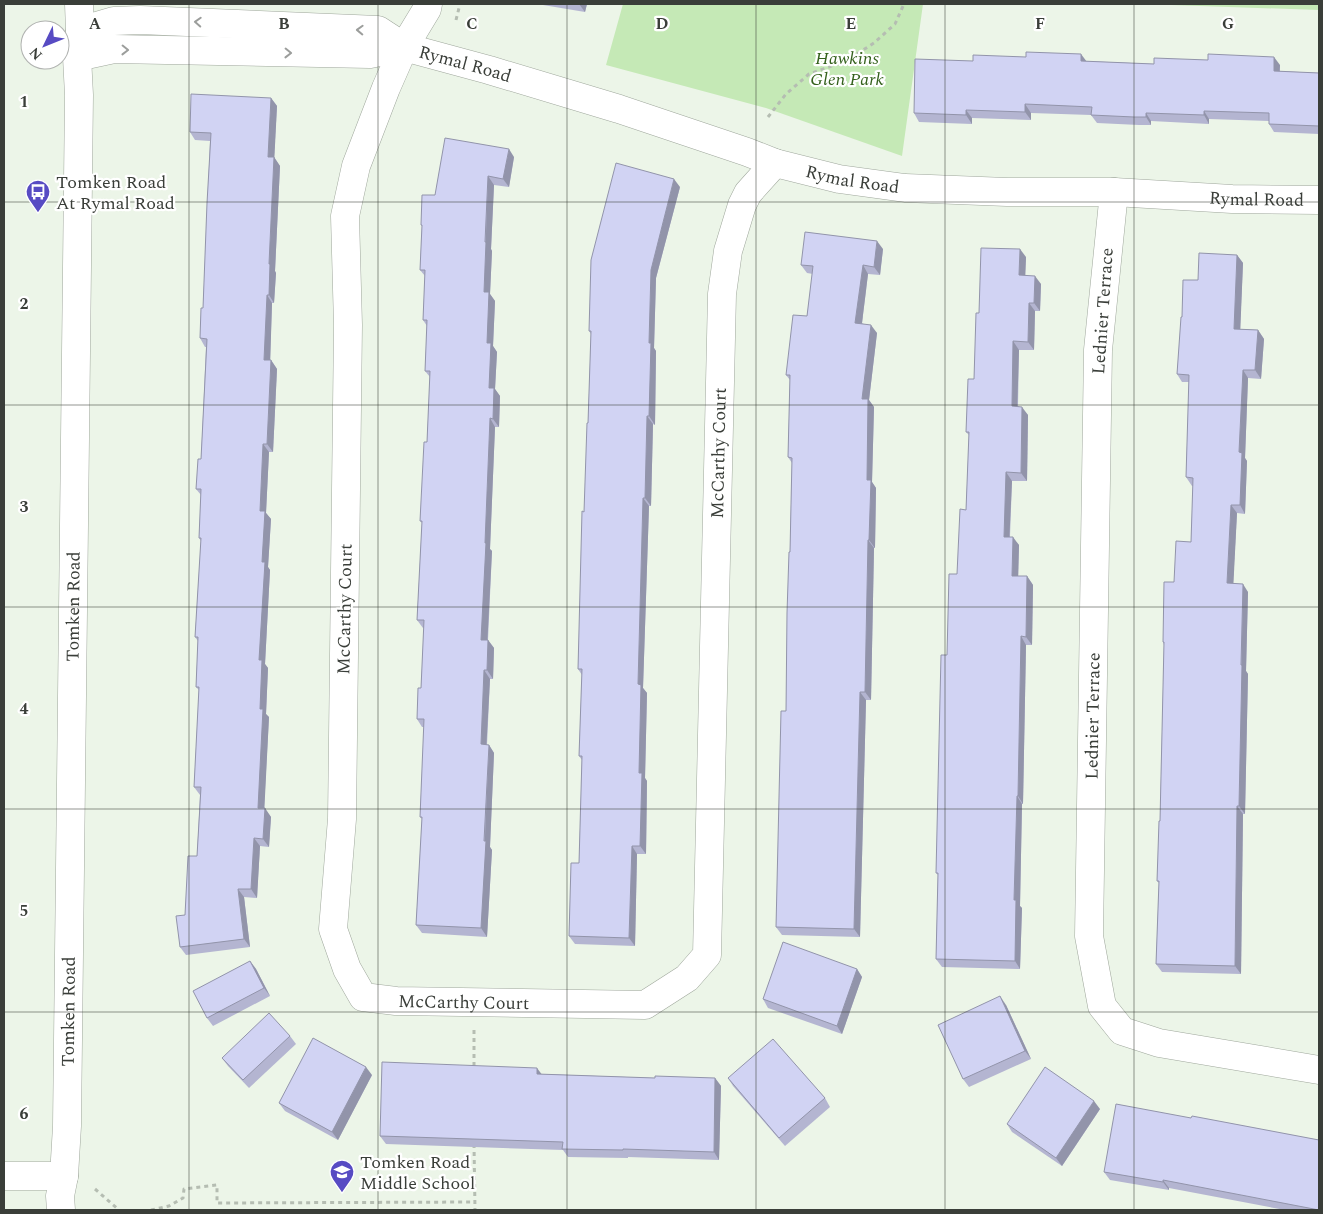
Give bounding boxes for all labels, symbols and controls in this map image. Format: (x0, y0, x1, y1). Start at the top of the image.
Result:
text: A (89, 12, 102, 36)
text: B (278, 12, 290, 36)
text: C (466, 12, 478, 36)
text: D (656, 12, 669, 36)
text: E (846, 12, 856, 36)
text: F (1035, 12, 1045, 36)
text: G (1222, 12, 1234, 36)
one-way arrow (194, 17, 202, 28)
north arrow (20, 20, 70, 70)
one-way arrow (356, 25, 364, 35)
street label: Rymal Road (416, 38, 515, 89)
text: N (24, 42, 47, 65)
one-way arrow (122, 44, 130, 55)
park label: Hawkins Glen Park (810, 45, 884, 93)
one-way arrow (284, 48, 292, 58)
text: 1 (20, 90, 28, 114)
street label: Rymal Road (803, 158, 901, 201)
place label: Tomken Road At Rymal Road (56, 169, 175, 217)
bus stop icon: Tomken Road At Rymal Road (25, 179, 51, 213)
street label: Rymal Road (1208, 184, 1304, 213)
street label: Lednier Terrace (1085, 247, 1121, 375)
text: 2 (20, 292, 29, 316)
street label: McCarthy Court (703, 387, 733, 519)
text: 3 (20, 495, 29, 519)
street label: McCarthy Court (330, 543, 360, 675)
street label: Tomken Road (59, 551, 87, 662)
street label: Lednier Terrace (1078, 652, 1108, 780)
text: 4 (20, 697, 29, 721)
text: 5 (20, 899, 28, 923)
street label: Tomken Road (54, 956, 82, 1067)
street label: McCarthy Court (398, 988, 529, 1017)
text: 6 (20, 1102, 29, 1126)
place label: Tomken Road Middle School (360, 1149, 475, 1197)
school or university icon: Tomken Road Middle School (329, 1159, 355, 1193)

